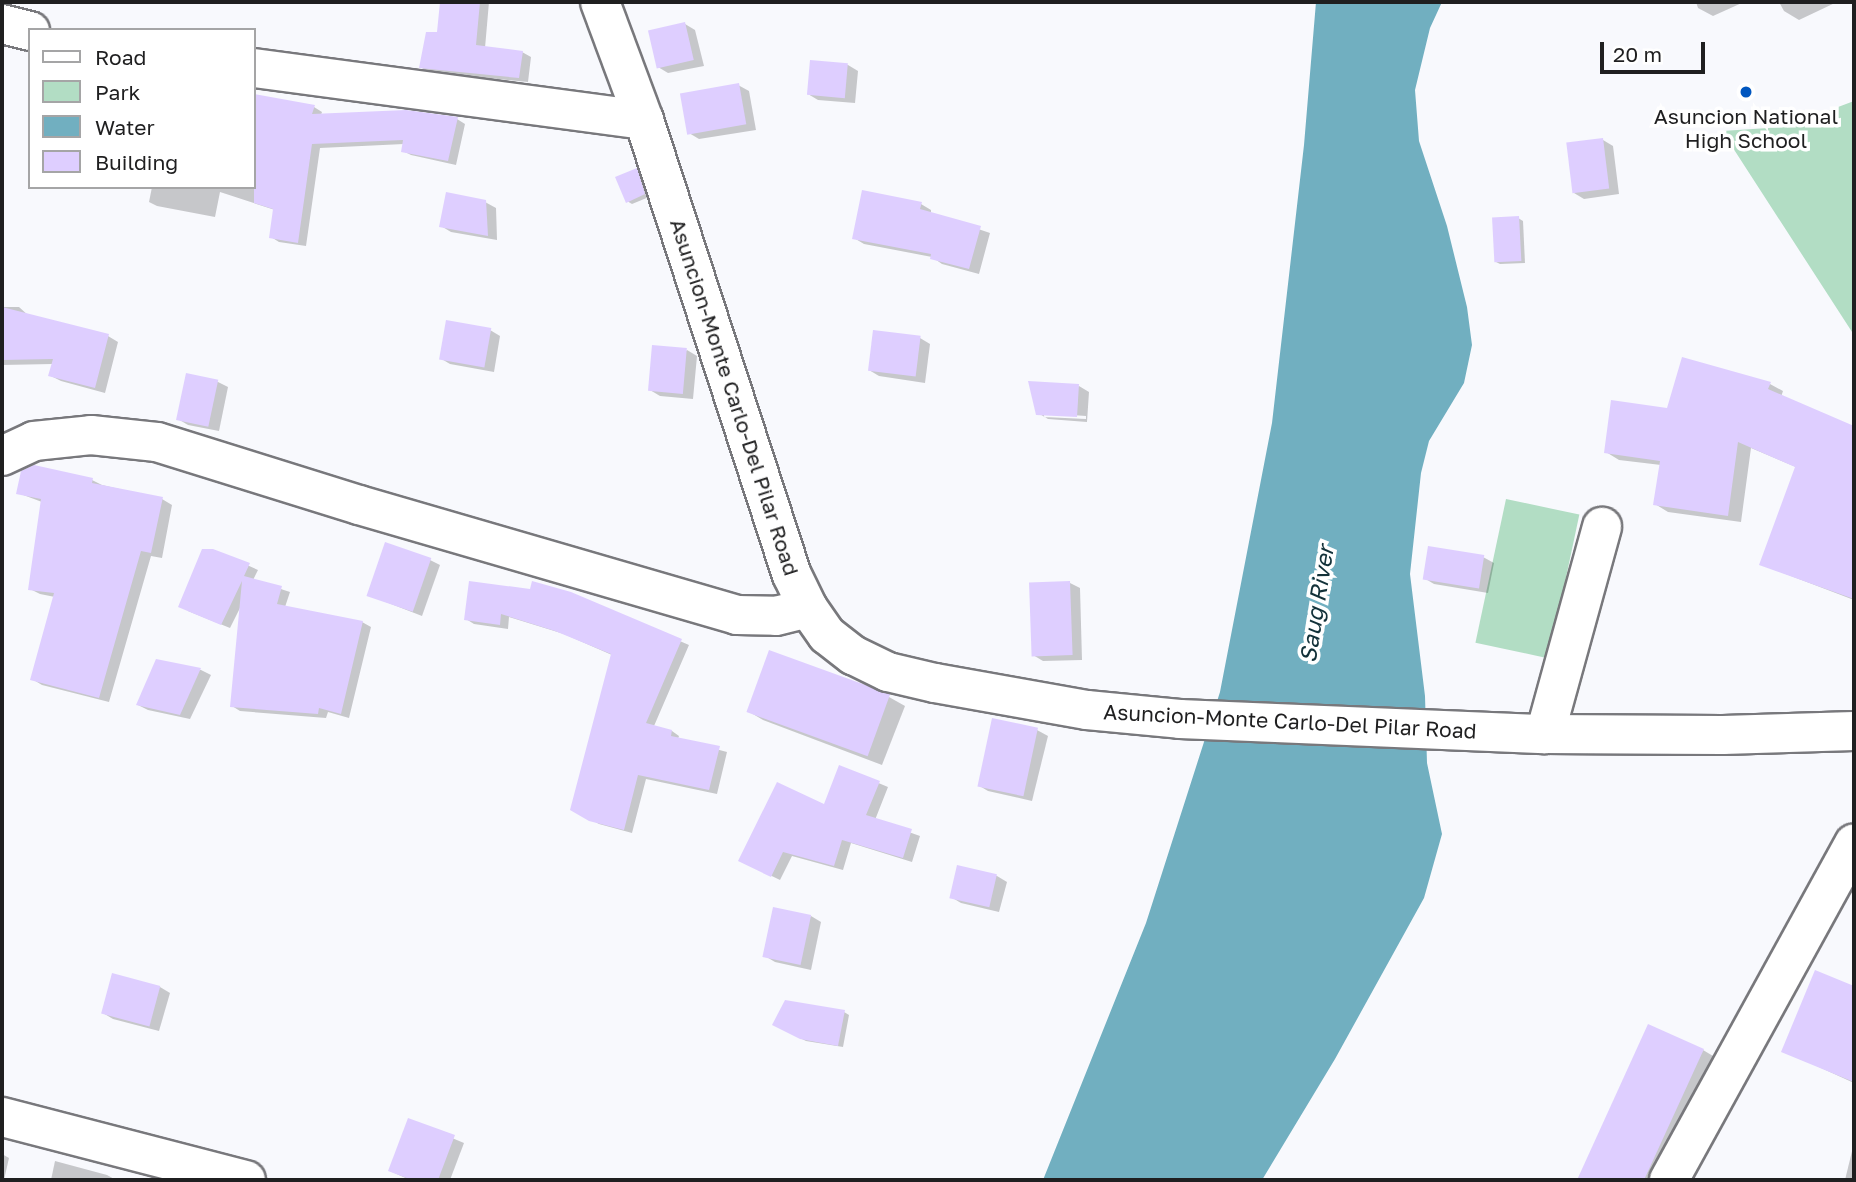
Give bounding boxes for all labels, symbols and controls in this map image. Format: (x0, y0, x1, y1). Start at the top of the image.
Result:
legend (28, 28, 256, 189)
scale bar (1604, 28, 1709, 72)
text: 20 m (1613, 41, 1662, 67)
text: Road (95, 44, 146, 70)
text: Park (95, 79, 140, 105)
marker: Asuncion National High School (1738, 84, 1754, 100)
place label: Asuncion National High School (1654, 103, 1838, 153)
text: Water (95, 114, 155, 140)
text: Building (95, 149, 178, 175)
street label: Asuncion-Monte Carlo-Del Pilar Road (665, 215, 805, 579)
water label: Saug River (1293, 544, 1339, 664)
street label: Asuncion-Monte Carlo-Del Pilar Road (1103, 699, 1477, 743)

